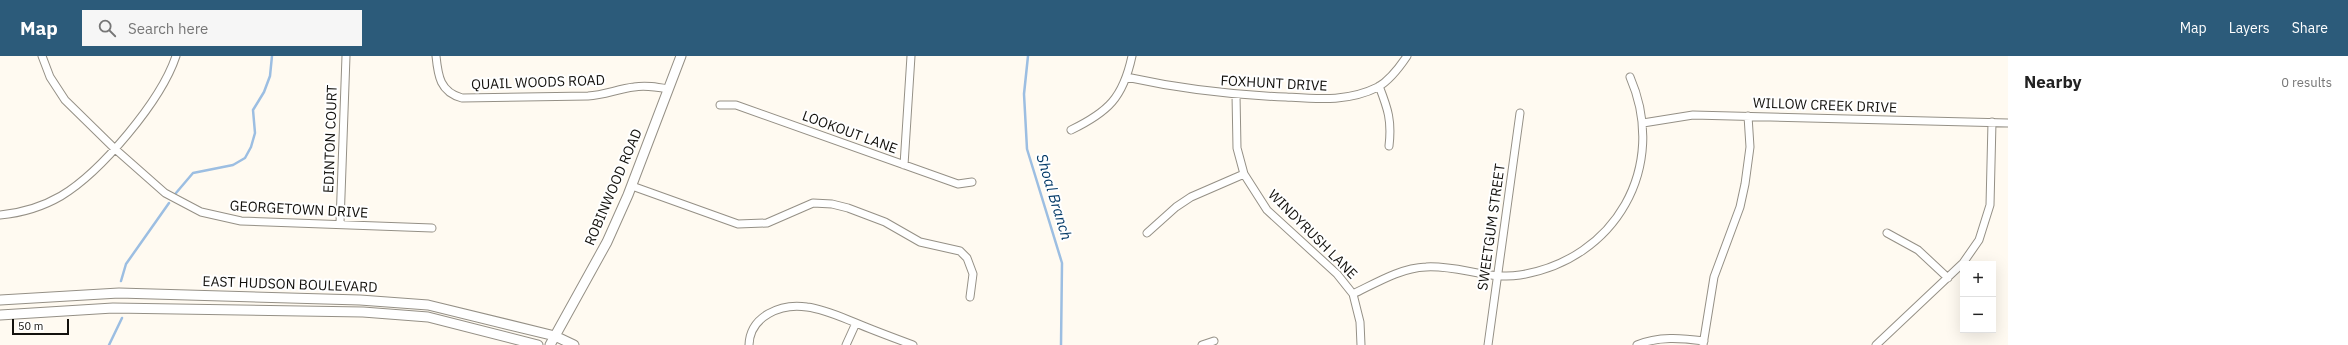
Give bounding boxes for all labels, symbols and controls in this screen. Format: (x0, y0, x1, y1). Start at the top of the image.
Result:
search box (82, 10, 362, 46)
text: Map (20, 16, 58, 40)
icon: search (96, 17, 118, 39)
text: Search here (128, 19, 208, 38)
text: Map (2180, 19, 2207, 37)
text: Layers (2229, 19, 2270, 37)
text: Share (2292, 19, 2328, 37)
street label: QUAIL WOODS ROAD (471, 71, 605, 93)
street label: FOXHUNT DRIVE (1220, 71, 1328, 95)
text: Nearby (2024, 71, 2082, 93)
text: 0 results (2281, 74, 2332, 91)
street label: EDINTON COURT (319, 84, 341, 194)
street label: WILLOW CREEK DRIVE (1753, 93, 1897, 117)
street label: LOOKOUT LANE (800, 106, 900, 158)
street label: ROBINWOOD ROAD (580, 126, 646, 248)
water label: Shoal Branch (1032, 151, 1077, 242)
street label: SWEETGUM STREET (1473, 162, 1509, 292)
street label: WINDYRUSH LANE (1264, 185, 1362, 283)
street label: GEORGETOWN DRIVE (229, 196, 369, 222)
map controls (1960, 261, 1996, 333)
button: + (1960, 261, 1996, 297)
street label: EAST HUDSON BOULEVARD (202, 272, 378, 296)
button: − (1960, 297, 1996, 333)
scale bar (12, 317, 69, 336)
text: 50 m (18, 319, 43, 333)

